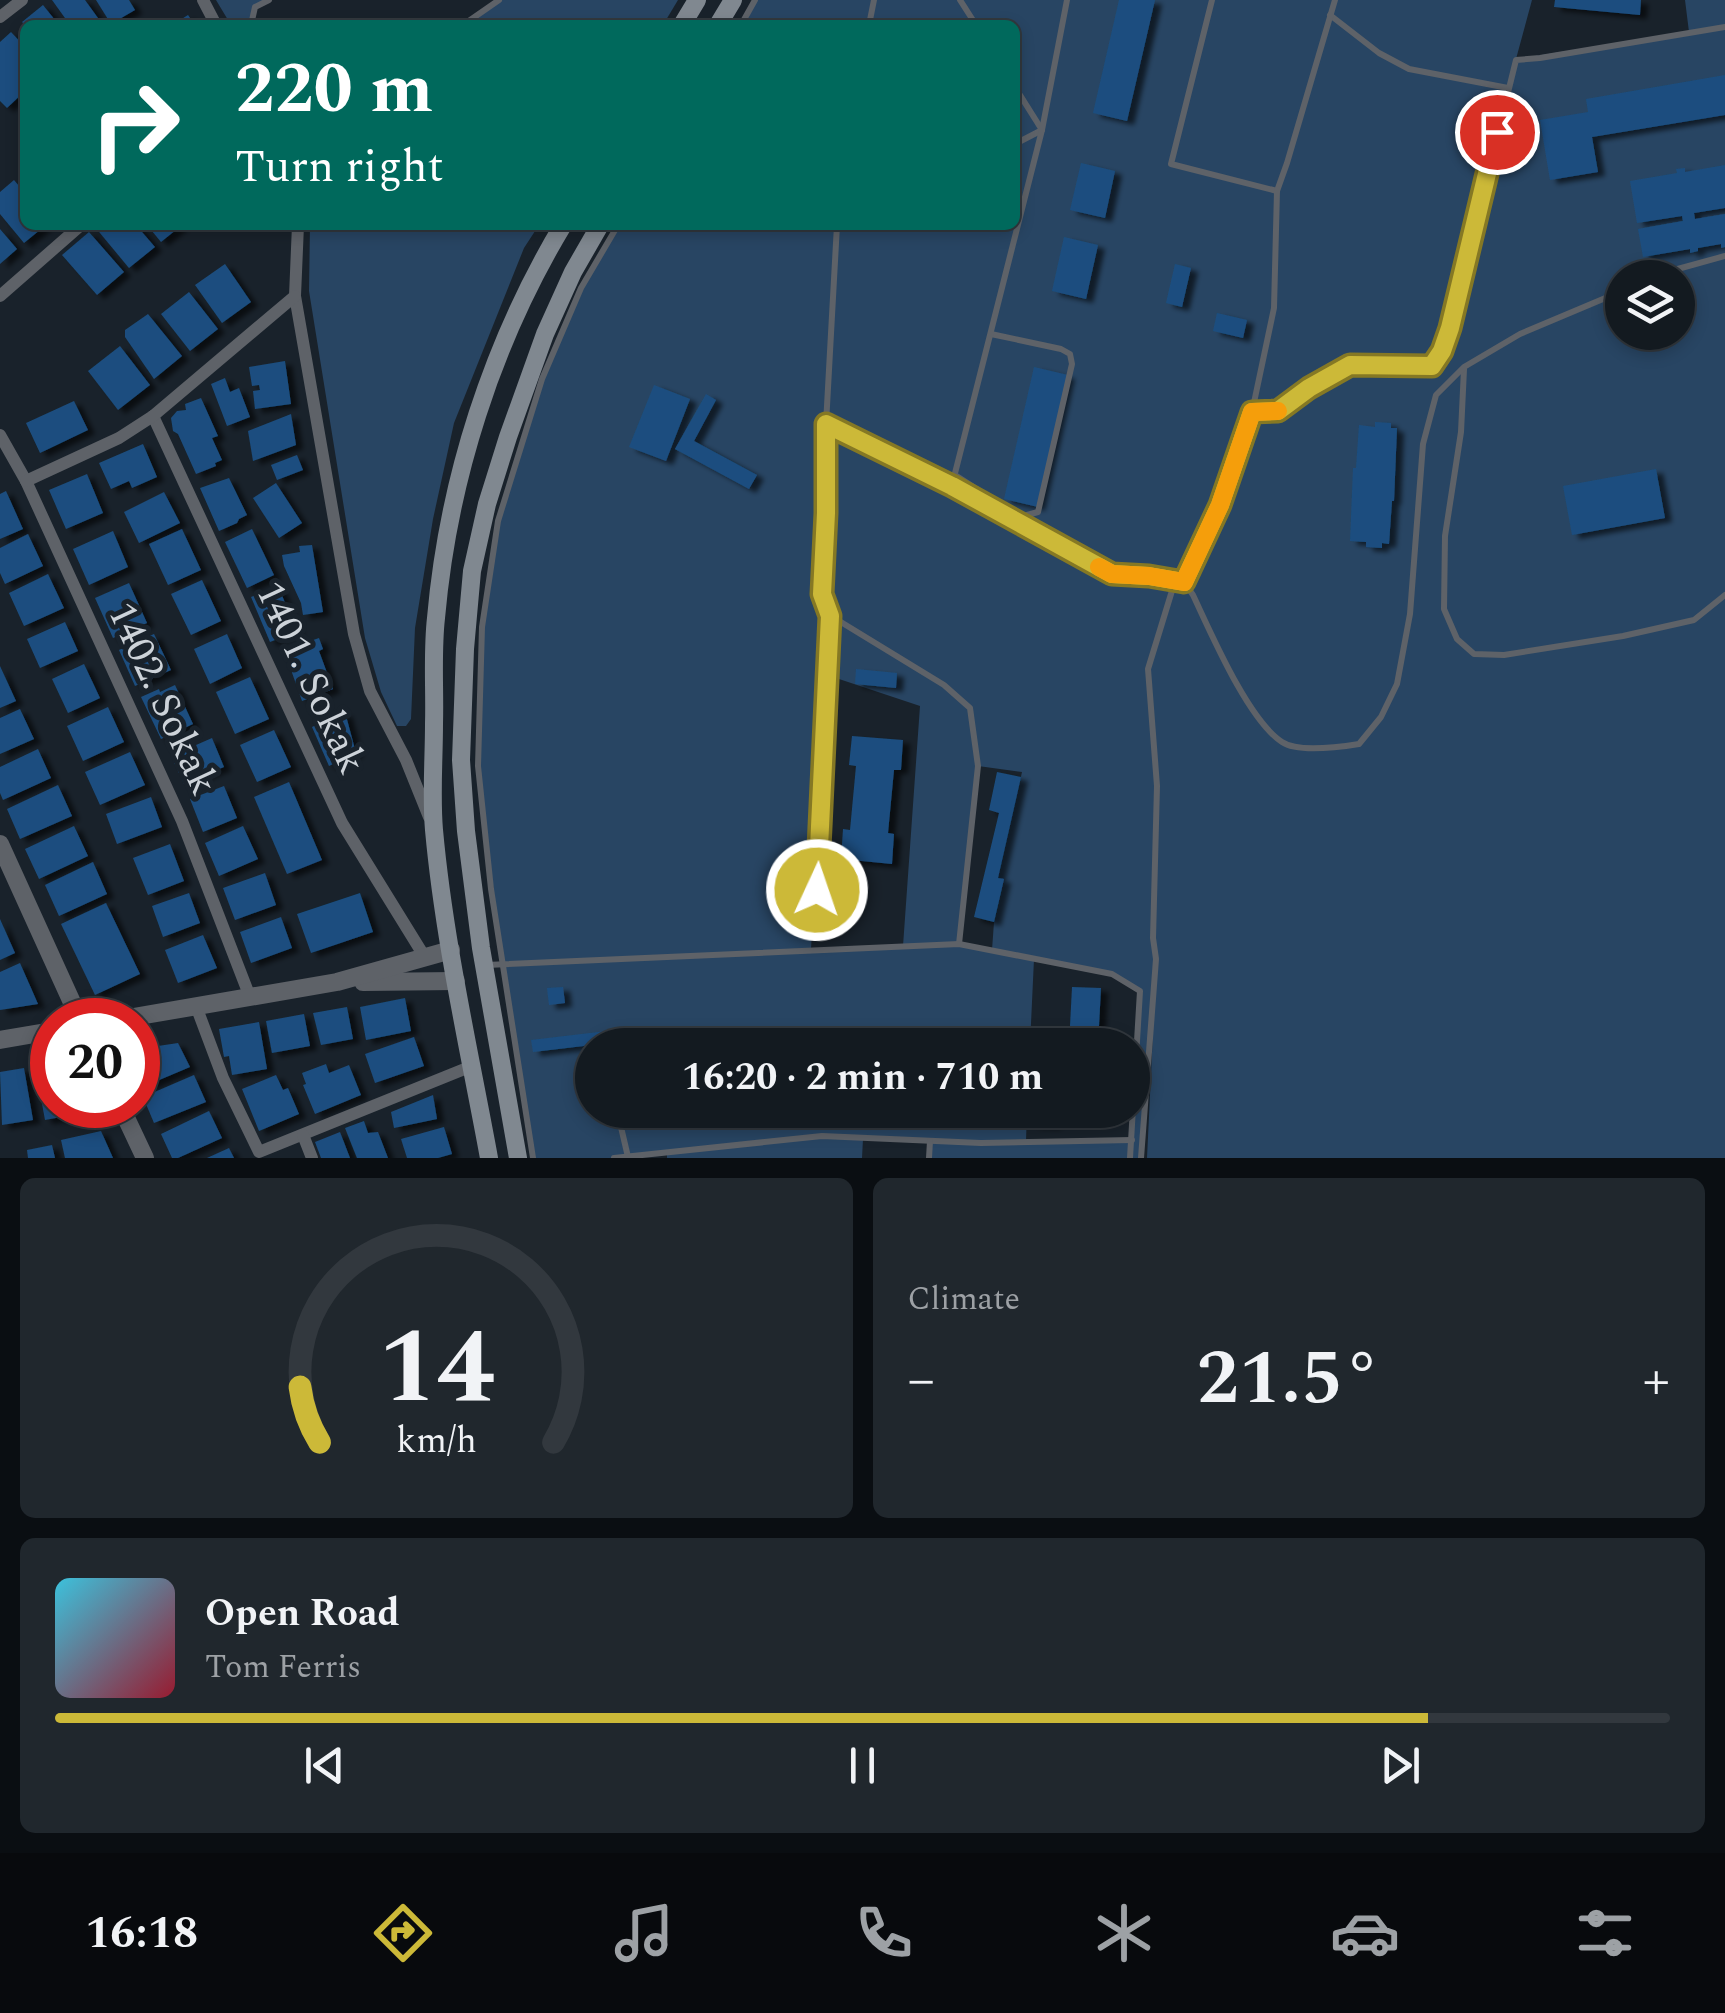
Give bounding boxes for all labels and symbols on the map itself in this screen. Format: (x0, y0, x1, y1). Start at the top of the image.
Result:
pin (1455, 90, 1540, 175)
street label: 1401. Sokak (239, 571, 381, 785)
street label: 1402. Sokak (91, 592, 233, 806)
position arrow (765, 838, 869, 942)
speed limit sign: 20 (30, 998, 160, 1128)

